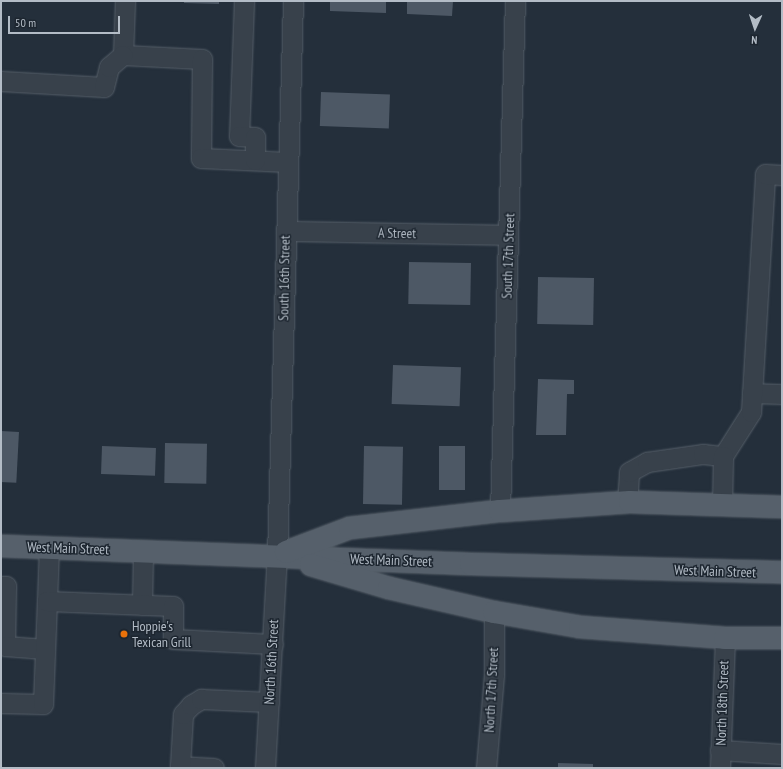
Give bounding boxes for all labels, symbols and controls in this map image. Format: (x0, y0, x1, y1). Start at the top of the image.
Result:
scale bar (10, 8, 122, 34)
north arrow (735, 8, 775, 48)
text: 50 m (15, 15, 36, 30)
text: N (751, 33, 758, 47)
street label: South 17th Street (498, 213, 518, 299)
street label: A Street (378, 224, 416, 242)
street label: South 16th Street (275, 235, 293, 321)
street label: West Main Street (27, 538, 109, 558)
street label: West Main Street (350, 550, 432, 570)
street label: West Main Street (674, 561, 756, 581)
place label: Hoppie's Texican Grill (132, 618, 191, 650)
street label: North 16th Street (260, 619, 282, 705)
marker: Hoppie's Texican Grill (119, 629, 129, 639)
street label: North 17th Street (480, 647, 502, 733)
street label: North 18th Street (712, 660, 732, 746)

